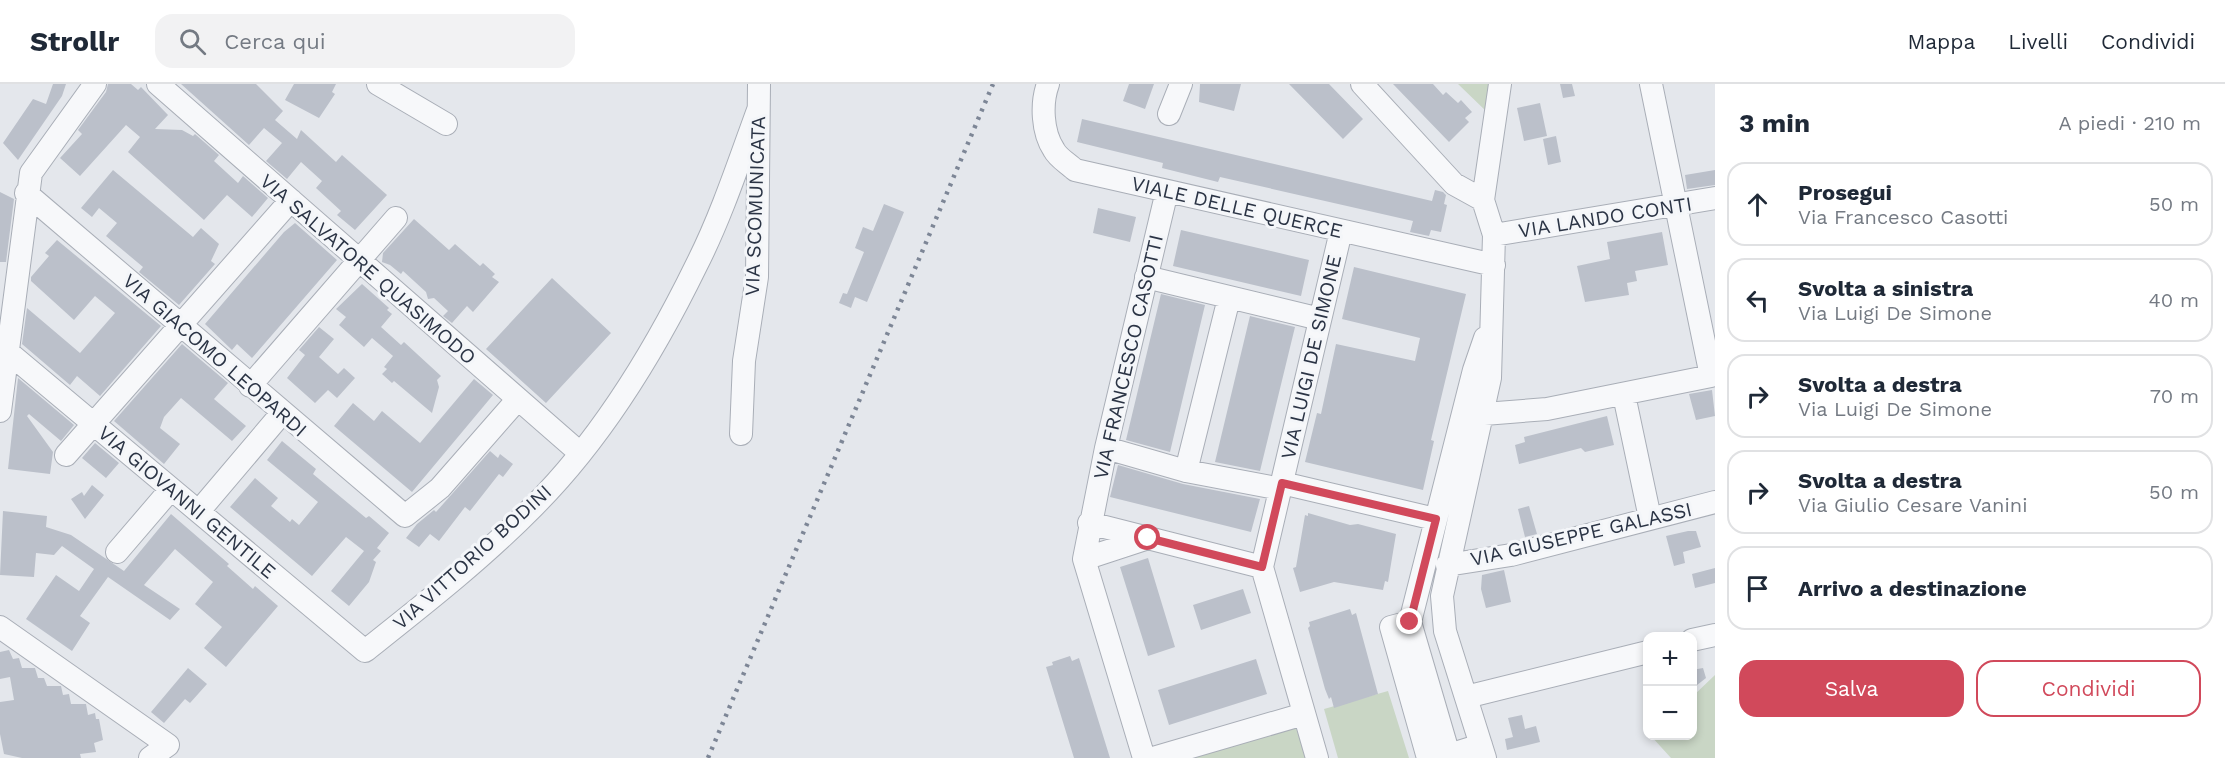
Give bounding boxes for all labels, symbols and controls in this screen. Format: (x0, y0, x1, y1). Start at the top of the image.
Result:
search box (155, 14, 575, 68)
text: Strollr (30, 25, 119, 58)
icon: search (176, 25, 209, 58)
text: Cerca qui (224, 29, 326, 54)
text: Mappa (1907, 29, 1975, 54)
text: Livelli (2008, 29, 2068, 54)
text: Condividi (2101, 29, 2195, 54)
text: 3 min (1739, 108, 1810, 138)
text: A piedi · 210 m (2059, 111, 2201, 135)
street label: VIA SCOMUNICATA (740, 116, 770, 296)
street label: VIA SALVATORE QUASIMODO (255, 169, 481, 369)
street label: VIALE DELLE QUERCE (1129, 171, 1345, 243)
text: Prosegui (1798, 180, 1892, 205)
icon: ahead (1741, 188, 1774, 221)
street label: VIA LANDO CONTI (1516, 191, 1694, 243)
text: 50 m (2149, 192, 2199, 216)
text: Via Francesco Casotti (1798, 205, 2008, 229)
street label: VIA FRANCESCO CASOTTI (1088, 232, 1168, 482)
street label: VIA LUIGI DE SIMONE (1276, 252, 1346, 462)
street label: VIA GIACOMO LEOPARDI (118, 268, 312, 442)
text: Svolta a sinistra (1798, 276, 1973, 301)
icon: left (1741, 284, 1774, 317)
text: 40 m (2148, 288, 2199, 312)
text: Via Luigi De Simone (1798, 301, 1992, 325)
text: Svolta a destra (1798, 372, 1962, 397)
icon: right (1741, 380, 1774, 413)
text: 70 m (2150, 384, 2199, 408)
text: Via Luigi De Simone (1798, 397, 1992, 421)
street label: VIA GIOVANNI GENTILE (93, 421, 281, 583)
text: Svolta a destra (1798, 468, 1962, 493)
icon: right (1741, 476, 1774, 509)
street label: VIA VITTORIO BODINI (388, 480, 556, 634)
text: 50 m (2149, 480, 2199, 504)
text: Via Giulio Cesare Vanini (1798, 493, 2027, 517)
street label: VIA GIUSEPPE GALASSI (1468, 497, 1694, 571)
route start (1134, 524, 1160, 550)
icon: arrive (1741, 572, 1774, 605)
text: Arrivo a destinazione (1798, 576, 2027, 601)
route end (1396, 608, 1422, 634)
map controls (1643, 632, 1697, 740)
button: + (1643, 632, 1697, 686)
button: Salva (1739, 660, 1964, 717)
button: Condividi (1976, 660, 2201, 717)
button: − (1643, 686, 1697, 740)

